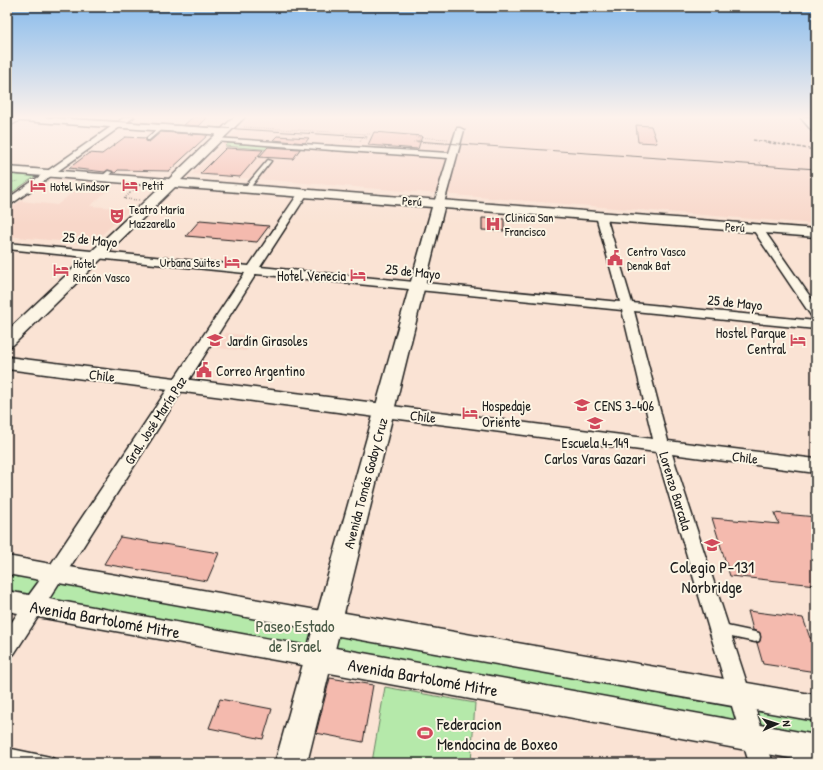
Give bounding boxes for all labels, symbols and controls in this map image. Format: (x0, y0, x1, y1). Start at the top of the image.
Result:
hotel icon: Petit (121, 176, 139, 194)
hotel icon: Hotel Windsor (29, 177, 47, 195)
place label: Petit (142, 177, 164, 194)
place label: Hotel Windsor (50, 178, 110, 195)
street label: Perú (401, 192, 423, 210)
place label: Teatro María Mazzarello (129, 201, 185, 232)
theatre icon: Teatro María Mazzarello (108, 207, 126, 225)
place label: Cliníca San Francisco (504, 209, 553, 240)
hospital icon: Cliníca San Francisco (484, 215, 502, 233)
street label: Perú (724, 218, 746, 236)
street label: 25 de Mayo (61, 227, 119, 252)
place label: Centro Vasco Denak Bat (627, 243, 686, 274)
public building icon: Centro Vasco Denak Bat (606, 249, 624, 267)
hotel icon: Urbana Suites (223, 253, 241, 271)
place label: Urbana Suites (160, 254, 220, 271)
place label: Hotel Rincón Vasco (73, 255, 130, 286)
street label: 25 de Mayo (384, 259, 442, 284)
hotel icon: Hotel Rincón Vasco (52, 261, 70, 279)
place label: Hotel Venecia (277, 266, 347, 285)
hotel icon: Hotel Venecia (349, 266, 367, 284)
street label: 25 de Mayo (706, 290, 764, 315)
place label: Hostel Parque Central (716, 323, 786, 358)
school or university icon: Jardín Girasoles (206, 331, 224, 349)
place label: Jardín Girasoles (227, 331, 308, 350)
hotel icon: Hostel Parque Central (789, 331, 807, 349)
public building icon: Correo Argentino (195, 361, 213, 379)
place label: Correo Argentino (216, 361, 305, 381)
street label: Chile (88, 364, 116, 386)
street label: Gral. José María Paz (119, 372, 191, 468)
place label: Hospedaje Oriente (482, 396, 531, 431)
school or university icon: CENS 3-406 (573, 396, 591, 414)
place label: CENS 3-406 (594, 396, 654, 415)
hotel icon: Hospedaje Oriente (461, 404, 479, 422)
street label: Chile (409, 405, 437, 427)
school or university icon: Escuela 4-149 Carlos Varas Gazari (586, 414, 604, 432)
street label: Avenida Tomás Godoy Cruz (338, 415, 393, 551)
place label: Escuela 4-149 Carlos Varas Gazari (544, 433, 646, 468)
street label: Chile (731, 446, 759, 468)
street label: Lorenzo Barcala (655, 449, 697, 533)
school or university icon: Colegio P-131 Norbridge (703, 536, 721, 554)
place label: Colegio P-131 Norbridge (670, 555, 754, 598)
street label: Avenida Bartolomé Mitre (28, 594, 182, 644)
park label: Paseo Estado de Israel (256, 614, 335, 657)
street label: Avenida Bartolomé Mitre (346, 652, 500, 702)
north arrow (757, 704, 797, 744)
place label: Federacion Mendocina de Boxeo (436, 712, 558, 755)
text: N (780, 720, 794, 727)
sports icon: Federacion Mendocina de Boxeo (416, 724, 434, 742)

